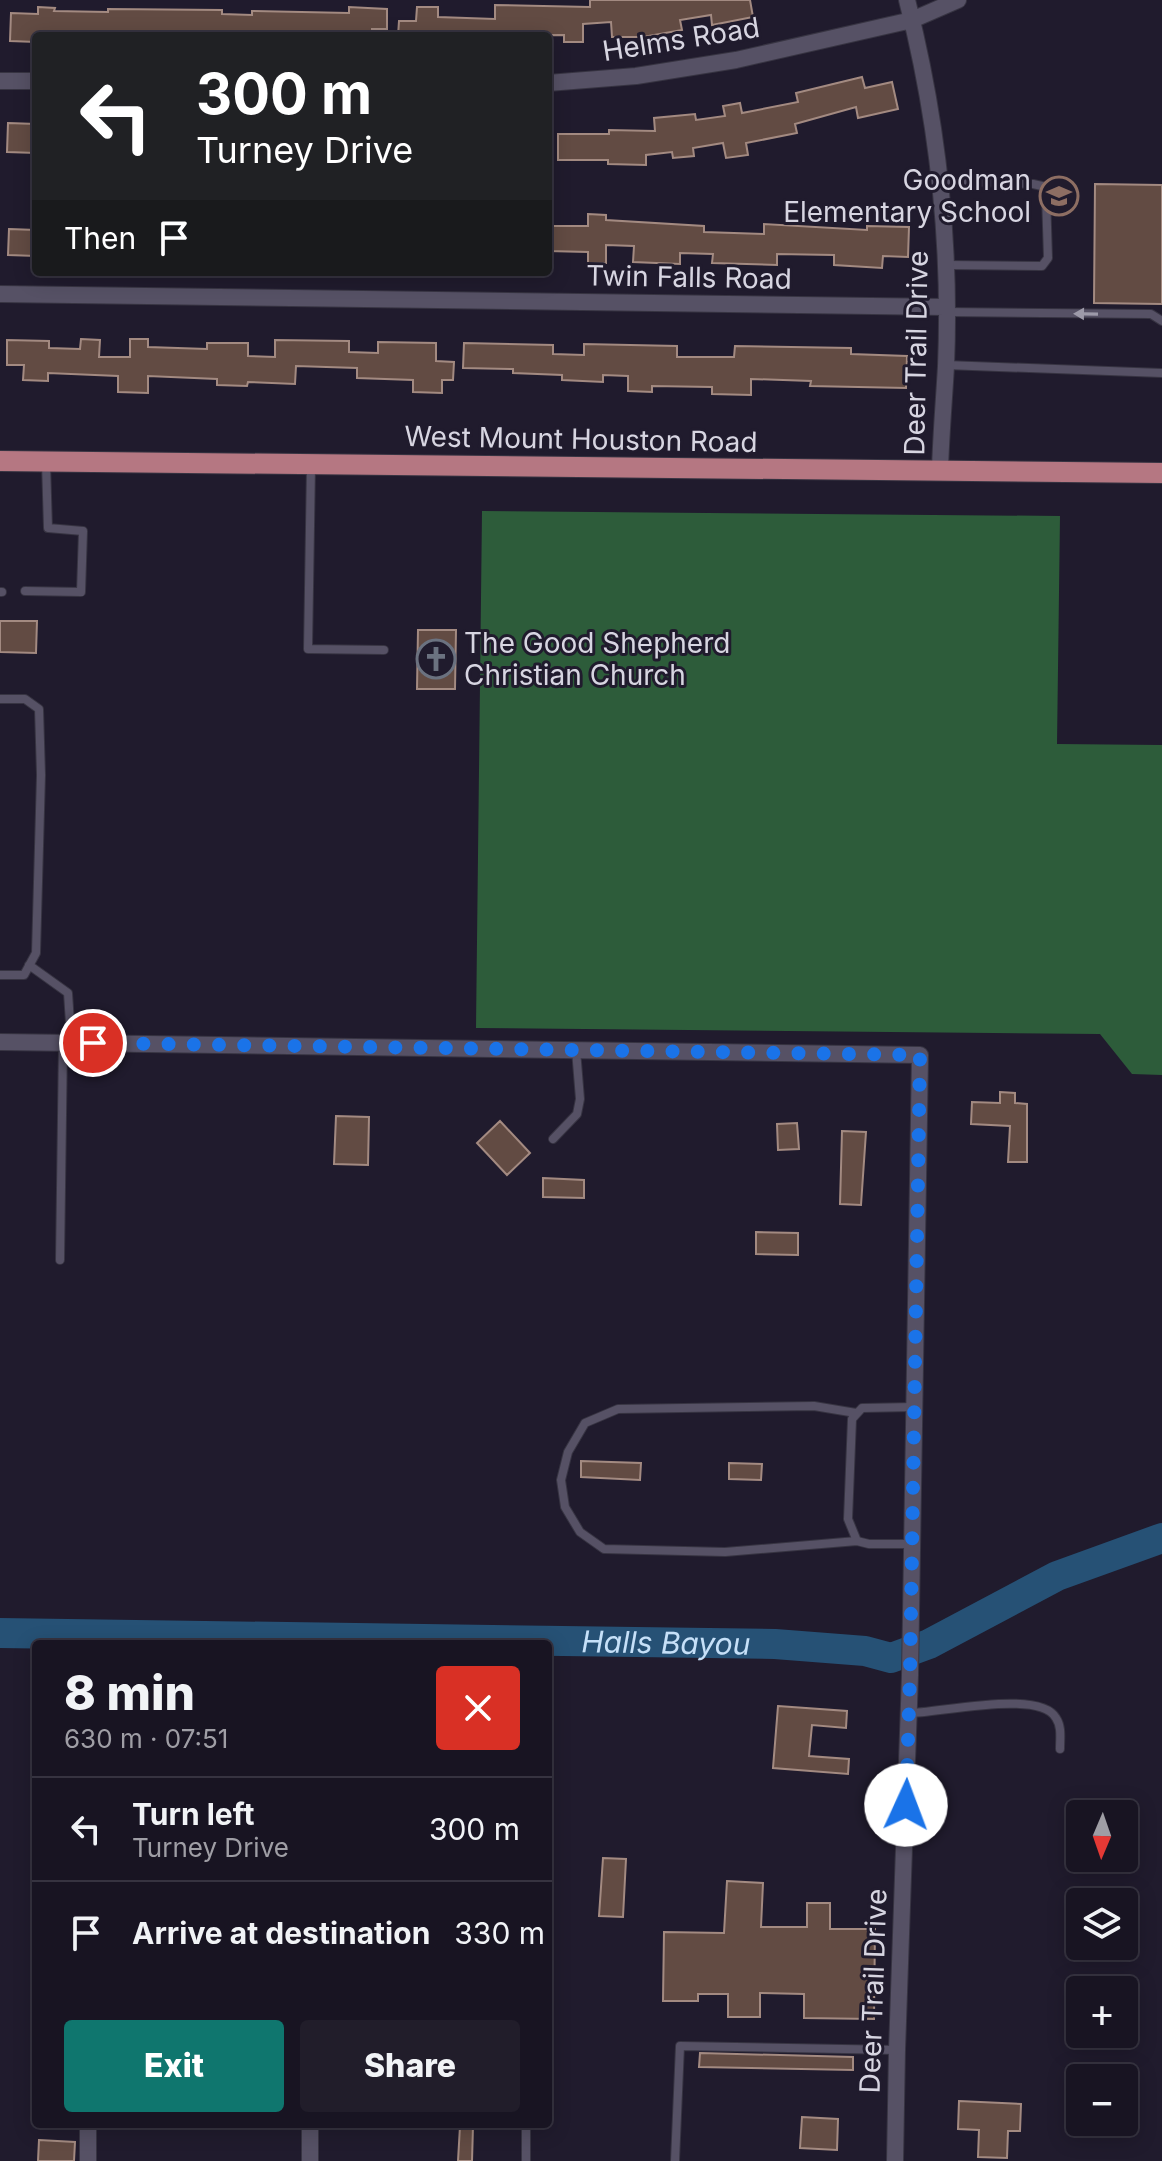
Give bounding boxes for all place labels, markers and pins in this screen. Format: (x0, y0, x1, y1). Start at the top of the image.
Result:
place label: Goodman Elementary School (783, 163, 1031, 229)
school or university icon: Goodman Elementary School (1038, 175, 1080, 217)
place label: The Good Shepherd Christian Church (464, 626, 730, 692)
church icon: The Good Shepherd Christian Church (415, 638, 457, 680)
pin (59, 1009, 127, 1077)

